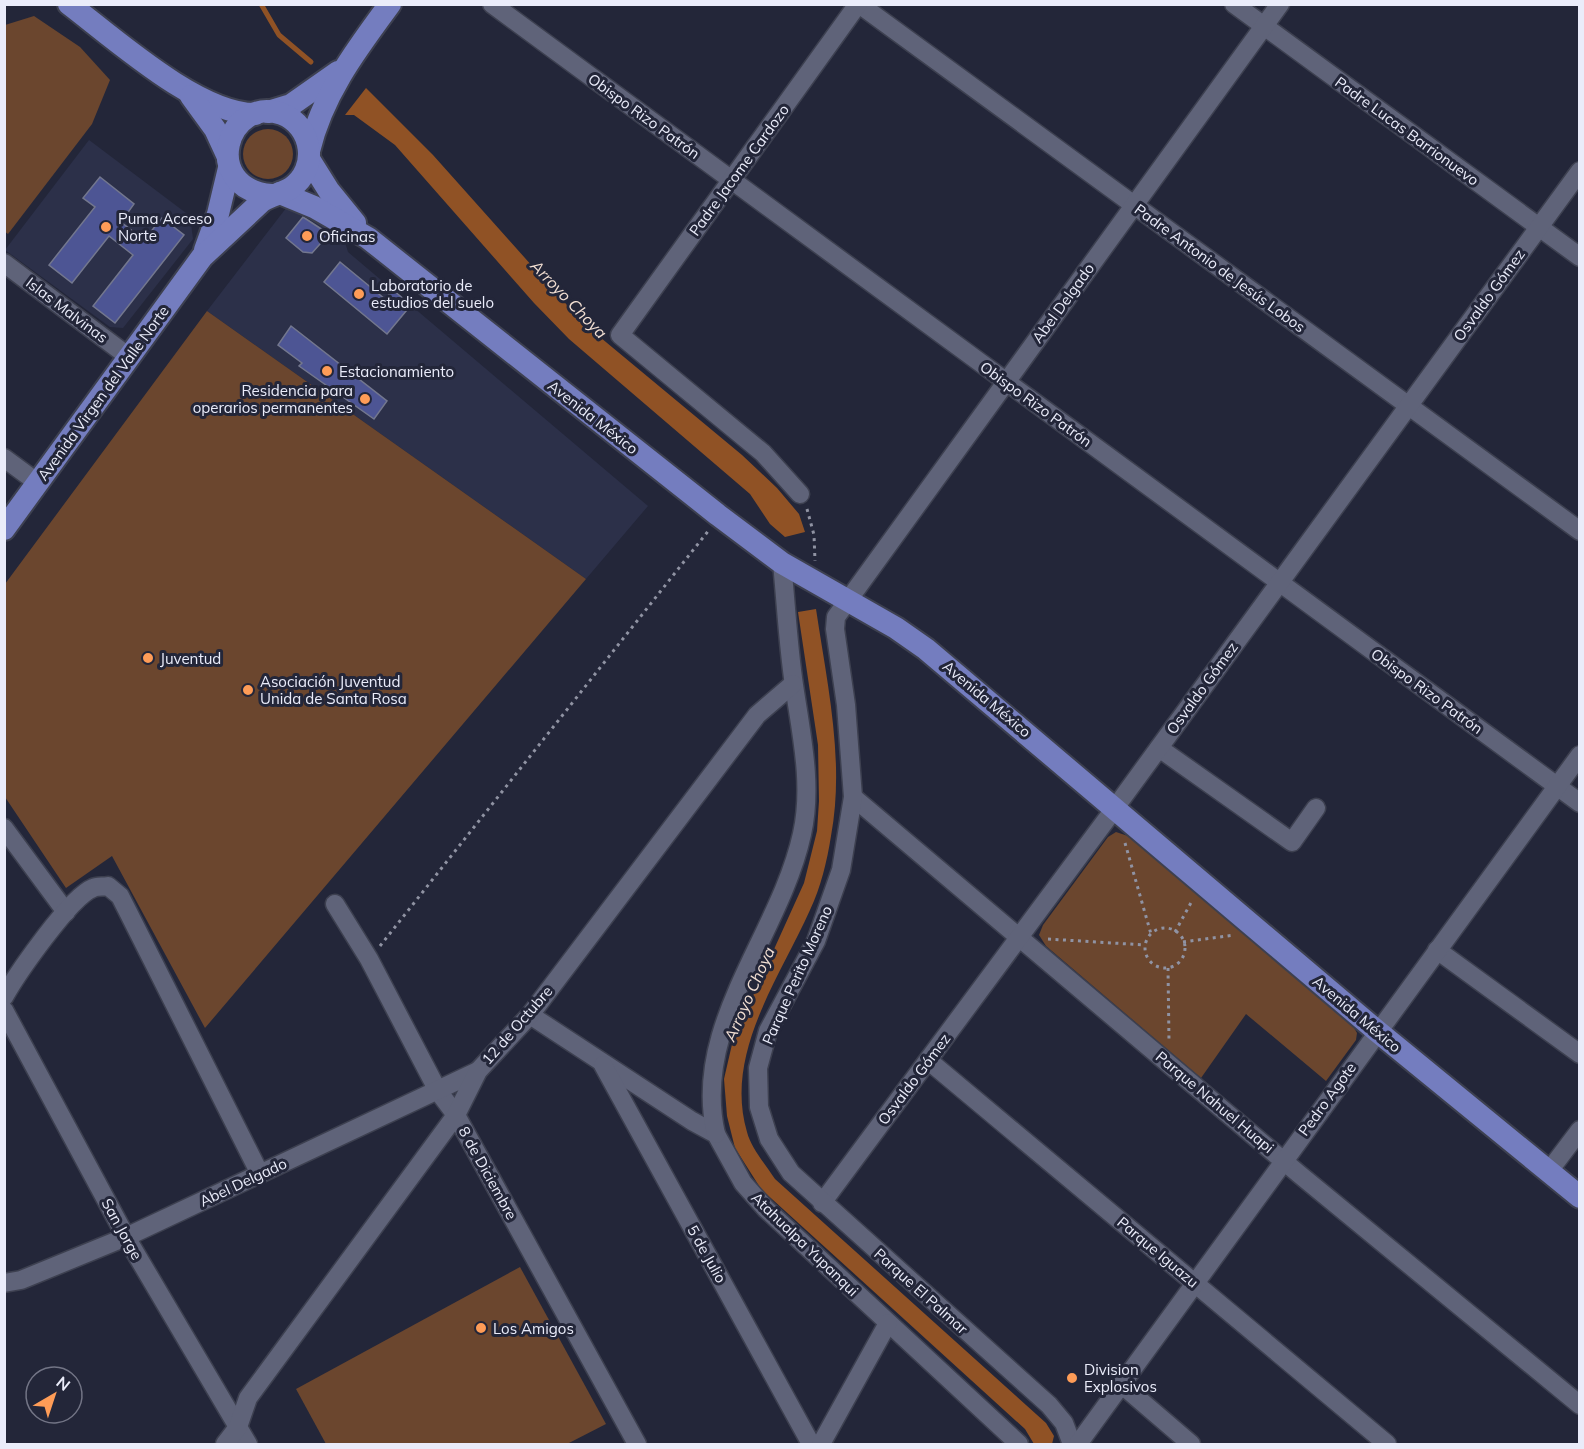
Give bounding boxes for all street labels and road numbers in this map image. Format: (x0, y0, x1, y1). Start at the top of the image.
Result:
street label: Obispo Rizo Patrón (584, 69, 704, 163)
street label: Padre Lucas Barrionuevo (1331, 72, 1483, 190)
street label: Padre Jacome Cardozo (685, 101, 793, 239)
street label: Padre Antonio de Jesús Lobos (1131, 200, 1309, 336)
street label: Osvaldo Gómez (1449, 245, 1529, 345)
street label: Abel Delgado (1028, 259, 1098, 347)
street label: Islas Malvinas (22, 273, 112, 347)
street label: Avenida Virgen del Valle Norte (33, 302, 173, 484)
street label: Obispo Rizo Patrón (976, 357, 1096, 451)
street label: Avenida México (544, 376, 642, 458)
street label: Osvaldo Gómez (1162, 638, 1242, 738)
street label: Obispo Rizo Patrón (1367, 644, 1487, 738)
street label: Avenida México (939, 657, 1035, 741)
street label: Parque Perito Moreno (758, 903, 836, 1047)
street label: Avenida México (1309, 972, 1405, 1056)
street label: 12 de Octubre (478, 982, 556, 1068)
street label: Osvaldo Gómez (874, 1029, 955, 1128)
street label: Parque Nahuel Huapi (1152, 1047, 1278, 1157)
street label: Pedro Agote (1294, 1059, 1360, 1139)
street label: 8 de Diciembre (455, 1123, 521, 1223)
street label: Abel Delgado (196, 1153, 290, 1211)
street label: Atahualpa Yupanqui (747, 1188, 863, 1300)
street label: San Jorge (97, 1195, 147, 1263)
street label: Parque Iguazu (1113, 1212, 1203, 1292)
street label: 5 de Julio (683, 1222, 731, 1286)
street label: Parque El Palmar (870, 1244, 972, 1338)

